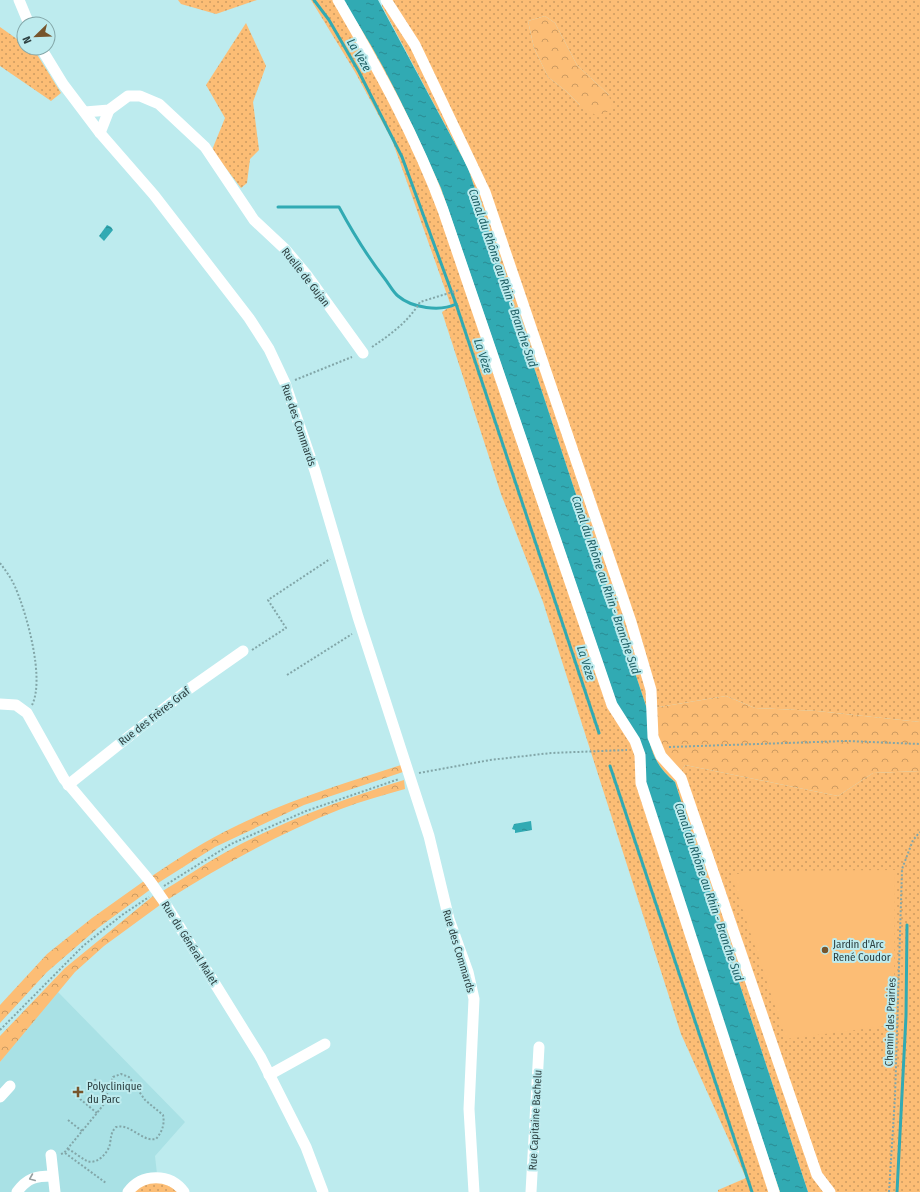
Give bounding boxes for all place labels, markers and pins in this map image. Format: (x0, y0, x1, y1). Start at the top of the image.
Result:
place label: Jardin d'Arc René Coudor (833, 938, 891, 964)
marker: Jardin d'Arc René Coudor (820, 945, 830, 955)
place label: Polyclinique du Parc (87, 1080, 142, 1106)
marker: Polyclinique du Parc (72, 1086, 84, 1098)

